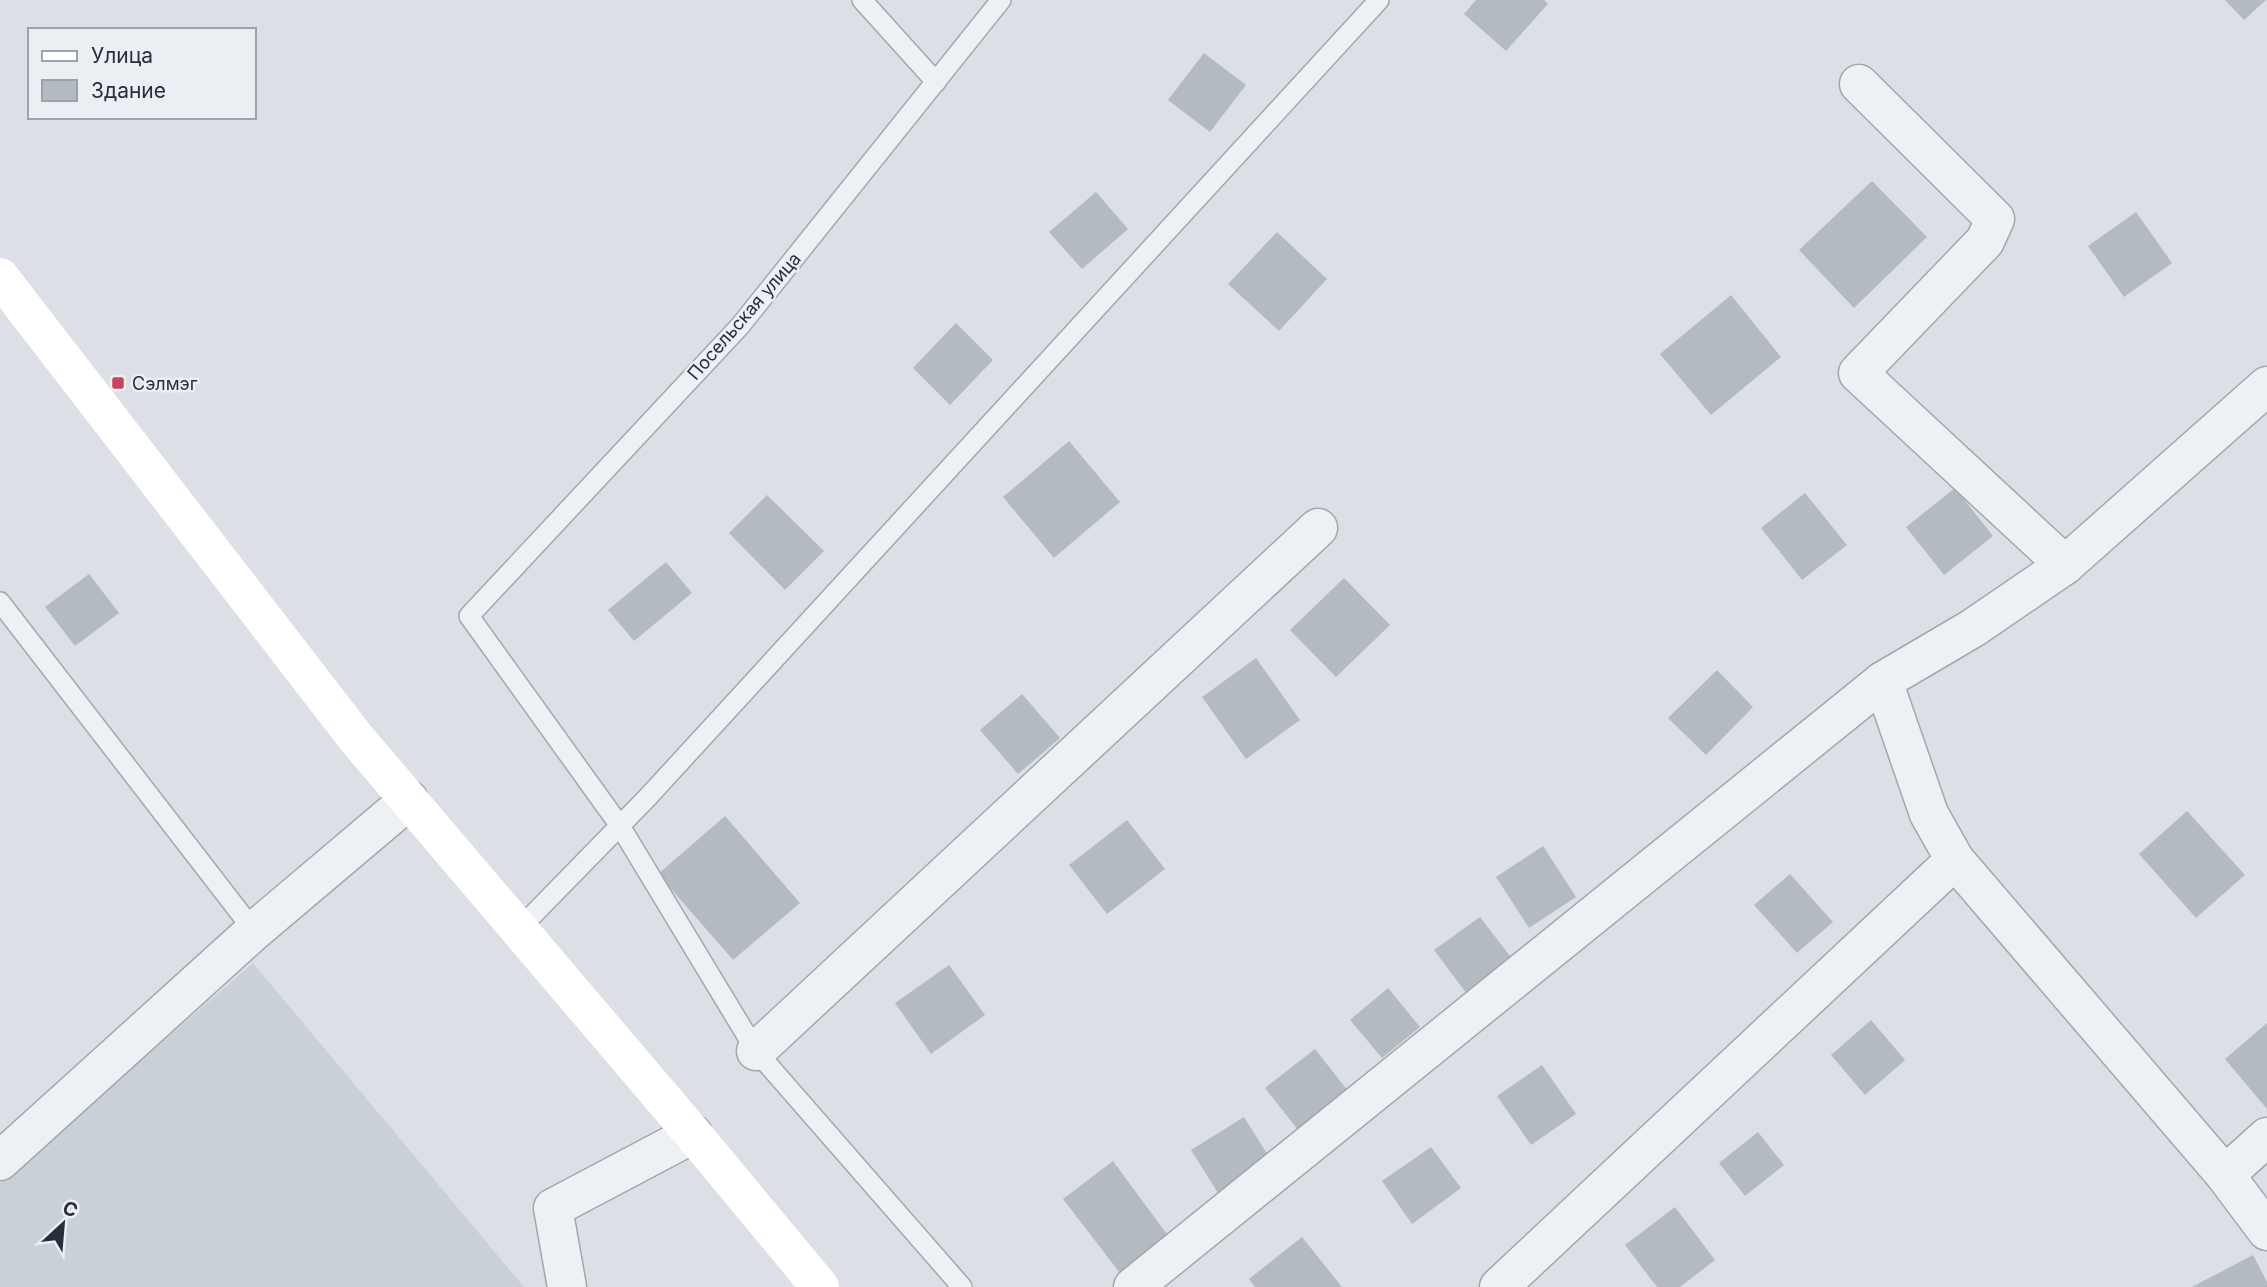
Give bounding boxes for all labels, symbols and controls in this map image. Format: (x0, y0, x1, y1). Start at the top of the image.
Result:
legend (28, 28, 256, 119)
text: Улица (91, 43, 153, 68)
text: Здание (91, 78, 166, 103)
street label: Посельская улица (683, 248, 805, 384)
place label: Сэлмэг (132, 373, 198, 394)
marker: Сэлмэг (110, 375, 126, 391)
north arrow (28, 1189, 98, 1259)
text: С (59, 1196, 82, 1223)

